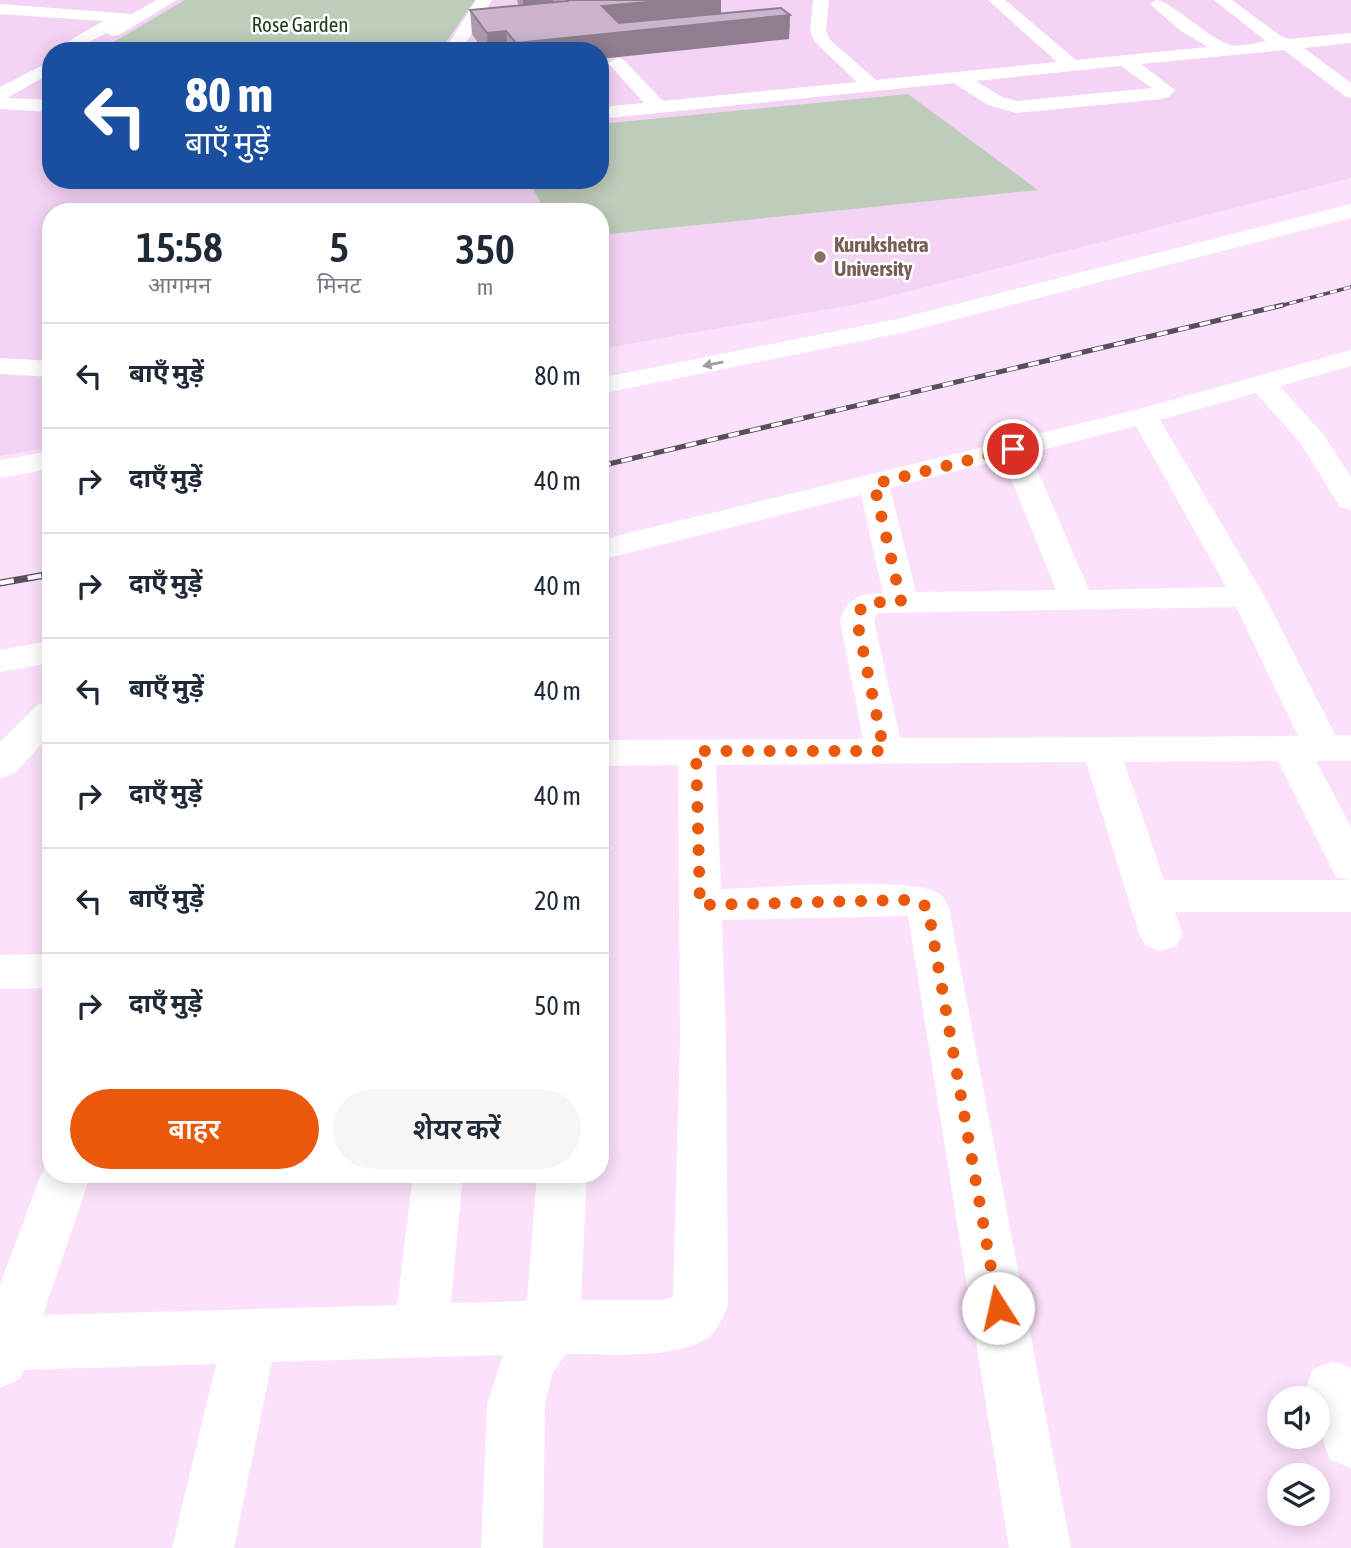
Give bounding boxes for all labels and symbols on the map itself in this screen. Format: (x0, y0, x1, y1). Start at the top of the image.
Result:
park label: Rose Garden (252, 12, 348, 36)
place label: Kurukshetra University (834, 232, 929, 280)
marker: Kurukshetra University (812, 249, 828, 265)
one-way arrow (702, 358, 724, 369)
pin (983, 419, 1043, 479)
position arrow (961, 1271, 1035, 1345)

